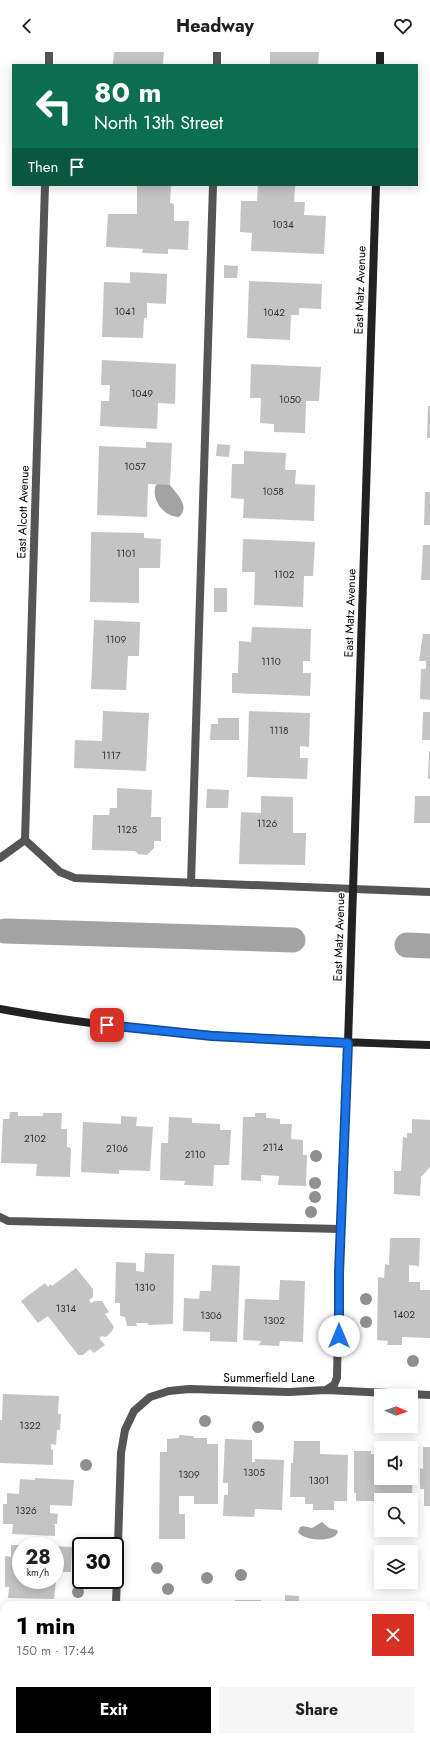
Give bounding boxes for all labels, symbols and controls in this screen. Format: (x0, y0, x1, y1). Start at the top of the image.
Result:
text: Headway (176, 13, 254, 39)
icon: back (16, 15, 38, 37)
icon: heart (392, 15, 414, 37)
text: 80 m (94, 72, 161, 113)
icon: left (28, 80, 80, 132)
text: North 13th Street (94, 110, 223, 136)
text: Then (28, 156, 58, 178)
icon: arrive (66, 156, 88, 178)
house number: 1034 (272, 217, 294, 232)
street label: East Matz Avenue (349, 245, 371, 335)
house number: 1041 (115, 304, 135, 319)
house number: 1042 (263, 305, 285, 320)
house number: 1049 (131, 386, 153, 401)
house number: 1050 (279, 392, 301, 407)
house number: 1057 (124, 459, 146, 474)
street label: East Alcott Avenue (12, 465, 34, 559)
house number: 1058 (262, 484, 284, 499)
house number: 1101 (116, 546, 136, 561)
house number: 1102 (274, 567, 295, 582)
street label: East Matz Avenue (339, 568, 361, 658)
house number: 1109 (106, 632, 127, 647)
house number: 1110 (261, 654, 281, 669)
house number: 1118 (270, 723, 288, 738)
house number: 1117 (102, 748, 121, 763)
house number: 1126 (257, 816, 277, 831)
house number: 1125 (117, 822, 138, 837)
street label: East Matz Avenue (328, 892, 350, 982)
pin (90, 1008, 124, 1042)
icon: arrive (96, 1014, 118, 1036)
house number: 2102 (24, 1131, 46, 1146)
house number: 2114 (263, 1140, 283, 1155)
house number: 2106 (106, 1141, 128, 1156)
house number: 2110 (185, 1147, 205, 1162)
house number: 1310 (135, 1280, 155, 1295)
house number: 1314 (56, 1301, 76, 1316)
house number: 1402 (393, 1307, 415, 1322)
house number: 1306 (200, 1308, 222, 1323)
house number: 1302 (263, 1313, 285, 1328)
position arrow (318, 1315, 360, 1357)
street label: Summerfield Lane (223, 1369, 315, 1387)
north arrow (374, 1389, 418, 1433)
map controls (374, 1389, 418, 1589)
house number: 1322 (19, 1418, 41, 1433)
button: sound (374, 1441, 418, 1485)
house number: 1305 (243, 1465, 265, 1480)
house number: 1309 (178, 1467, 200, 1482)
house number: 1301 (309, 1473, 329, 1488)
button: search (374, 1493, 418, 1537)
house number: 1326 (15, 1503, 37, 1518)
speed limit sign: 30 (72, 1537, 124, 1589)
text: 28 (25, 1543, 51, 1572)
button: layers (374, 1545, 418, 1589)
text: km/h (27, 1565, 49, 1580)
text: 1 min (16, 1608, 76, 1643)
button: close (372, 1614, 414, 1656)
text: 150 m · 17:44 (16, 1641, 94, 1660)
button: Exit (16, 1687, 211, 1733)
button: Share (219, 1687, 414, 1733)

